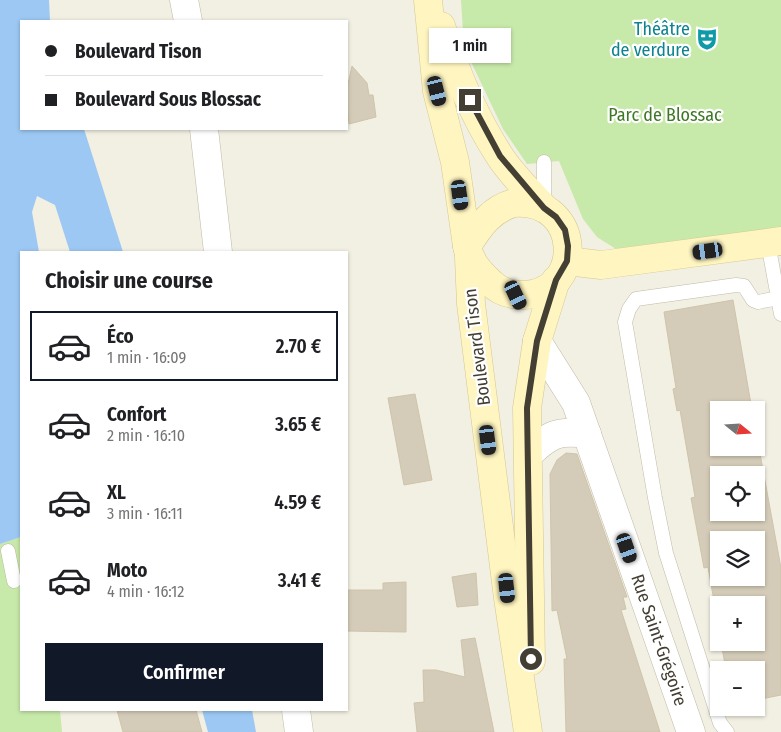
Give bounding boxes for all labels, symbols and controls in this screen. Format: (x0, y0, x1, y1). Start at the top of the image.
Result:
place label: Théâtre de verdure (611, 18, 690, 61)
theatre icon: Théâtre de verdure (694, 26, 720, 52)
callout: 1 min (429, 28, 511, 62)
text: 1 min (453, 36, 487, 55)
text: Boulevard Tison (75, 40, 202, 63)
car (426, 75, 447, 107)
text: Boulevard Sous Blossac (75, 88, 261, 111)
route end (459, 89, 481, 111)
park label: Parc de Blossac (608, 104, 722, 126)
car (450, 179, 469, 211)
car (692, 241, 723, 261)
text: Choisir une course (45, 267, 213, 294)
car (502, 278, 529, 312)
street label: Boulevard Tison (459, 287, 495, 407)
icon: car (47, 324, 92, 369)
text: Éco (107, 325, 134, 348)
text: 2.70 € (276, 335, 321, 358)
text: 1 min · 16:09 (107, 348, 186, 367)
north arrow (710, 401, 765, 456)
map controls (710, 401, 765, 716)
icon: car (47, 402, 92, 447)
text: Confort (107, 403, 167, 426)
text: 3.65 € (275, 413, 321, 436)
car (478, 424, 497, 456)
text: 2 min · 16:10 (107, 426, 185, 445)
button: locate (710, 466, 765, 521)
icon: car (47, 480, 92, 525)
text: XL (107, 481, 126, 504)
text: 4.59 € (274, 491, 321, 514)
text: 3 min · 16:11 (107, 504, 183, 523)
car (615, 531, 638, 565)
button: layers (710, 531, 765, 586)
icon: car (47, 558, 92, 603)
text: Moto (107, 559, 147, 582)
text: 3.41 € (278, 569, 321, 592)
street label: Rue Saint-Grégoire (626, 571, 692, 709)
car (497, 572, 516, 604)
text: 4 min · 16:12 (107, 582, 184, 601)
button: + (710, 596, 765, 651)
button: Confirmer (45, 643, 323, 701)
route start (520, 648, 542, 670)
button: − (710, 661, 765, 716)

